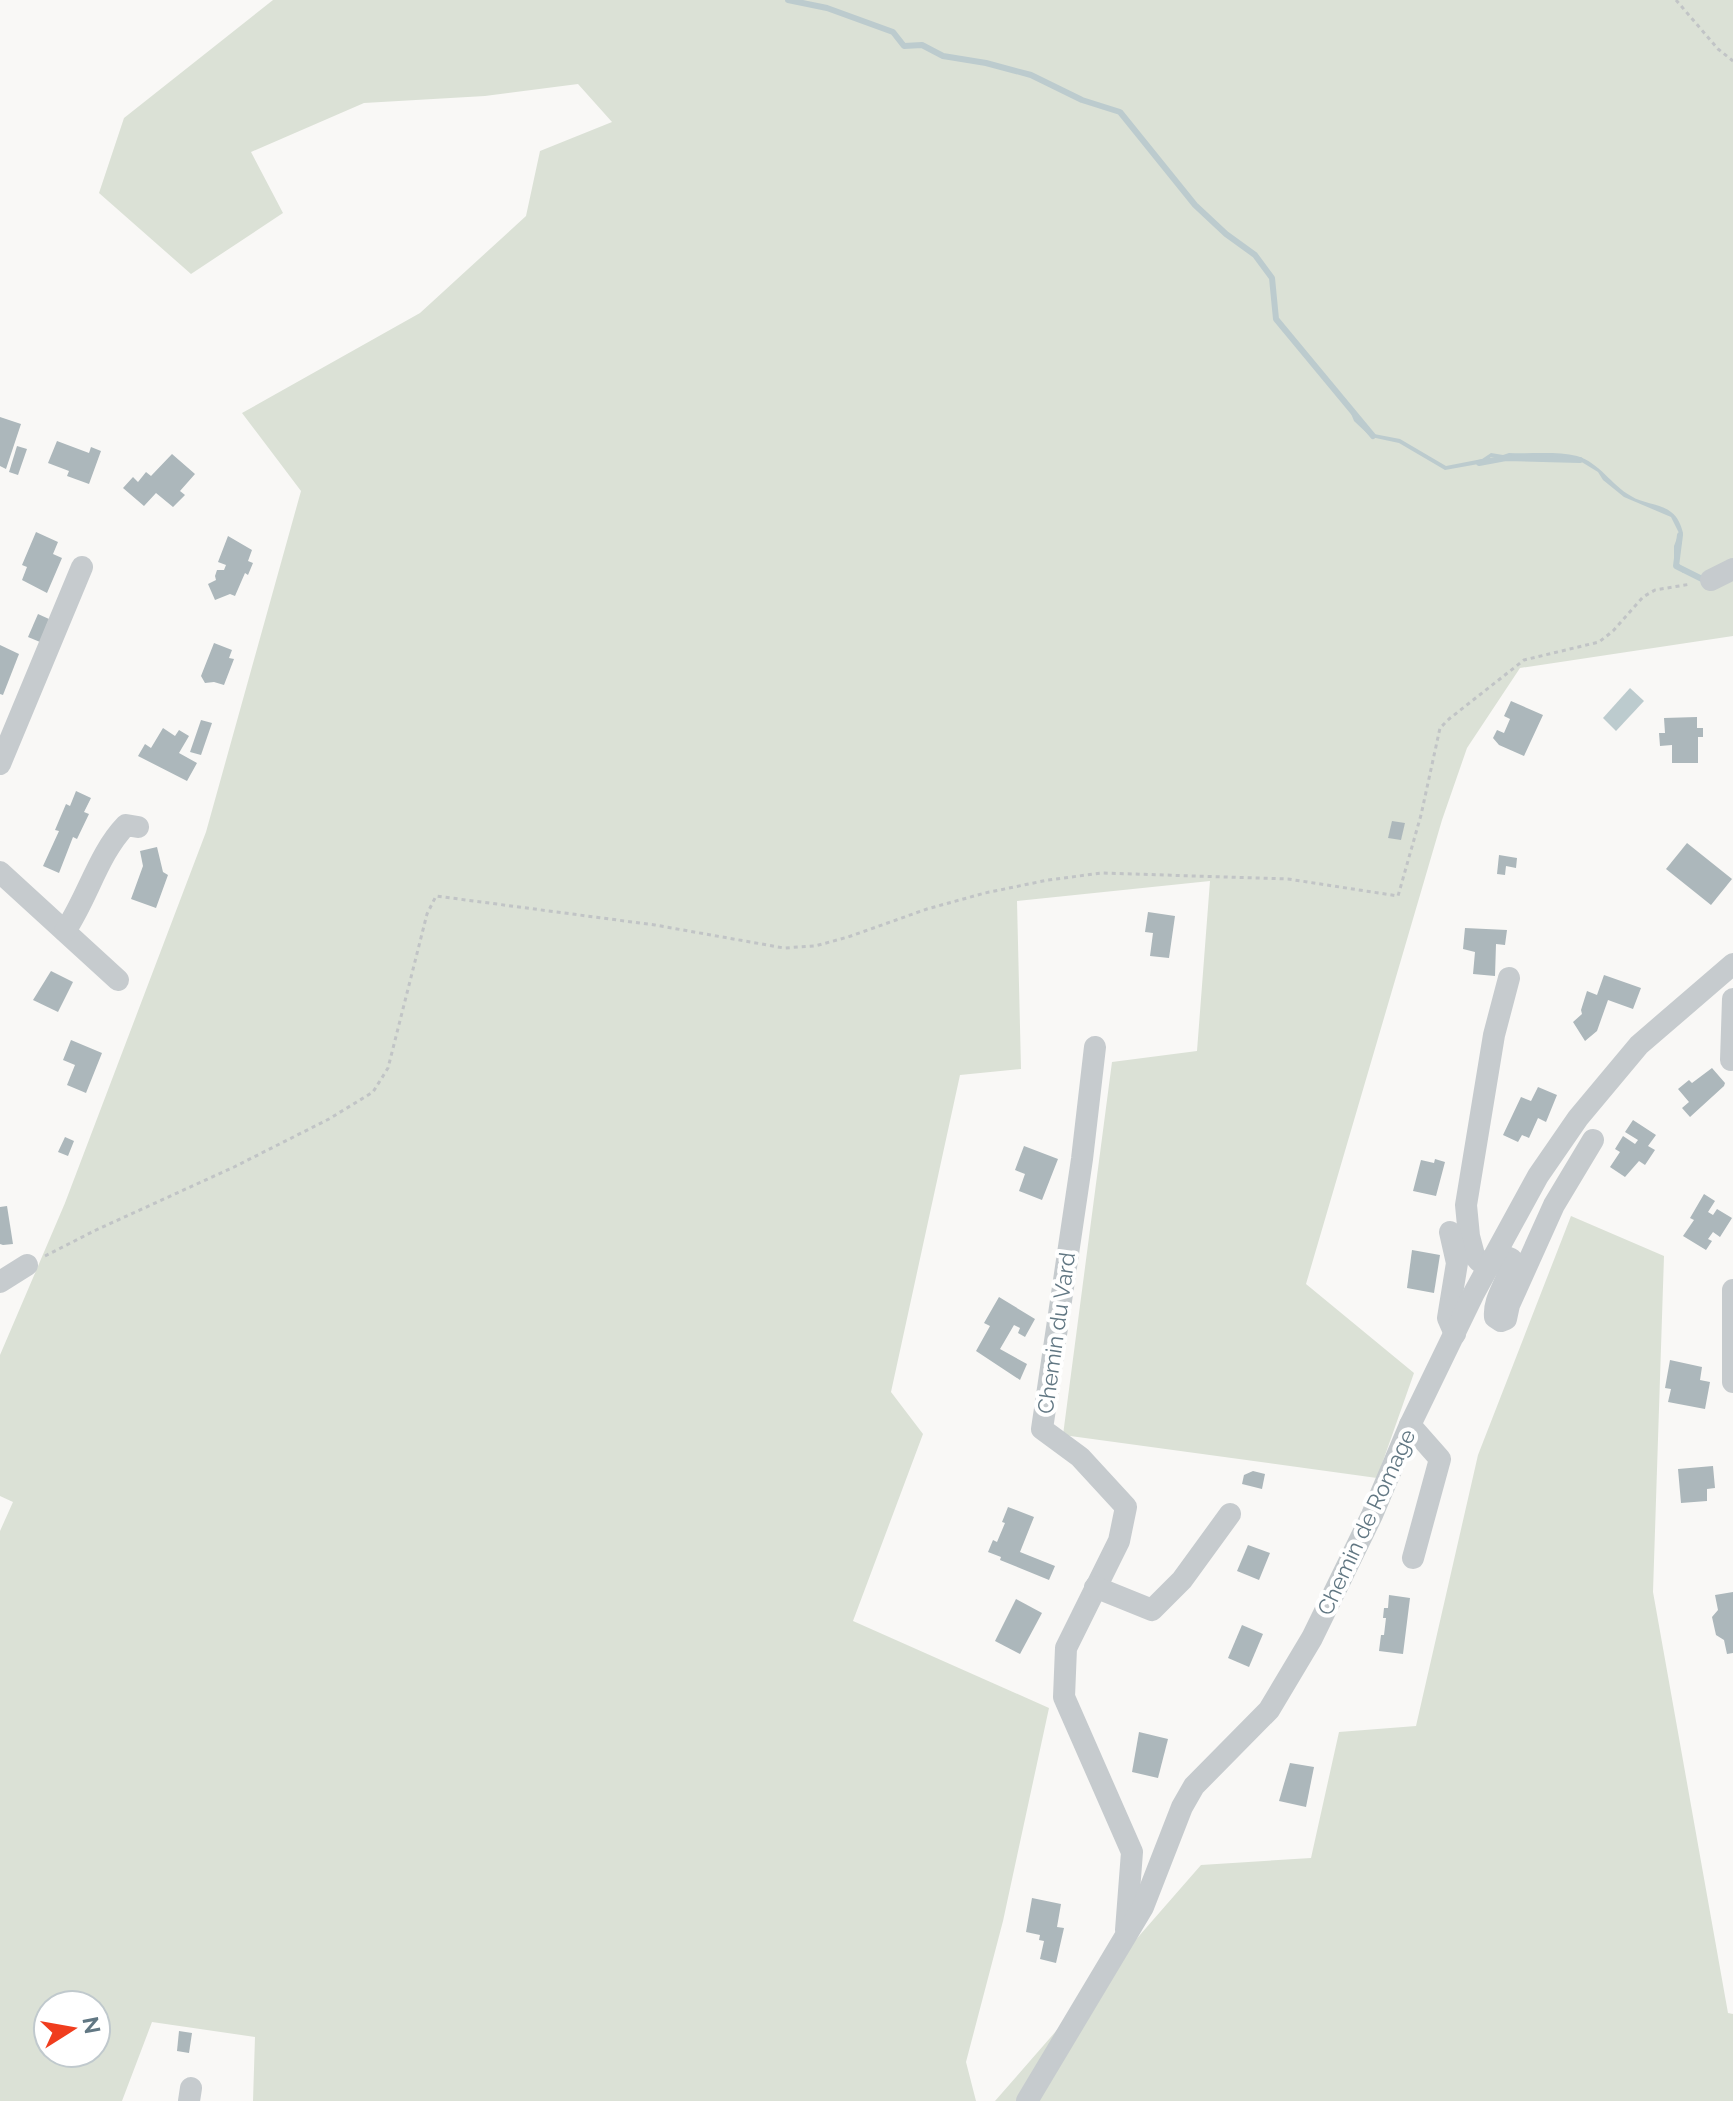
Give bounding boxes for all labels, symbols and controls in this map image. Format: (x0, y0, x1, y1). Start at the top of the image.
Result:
street label: Chemin du Vard (1032, 1251, 1080, 1415)
street label: Chemin de Romage (1311, 1425, 1421, 1619)
north arrow (32, 1989, 112, 2069)
text: N (77, 2014, 106, 2036)

